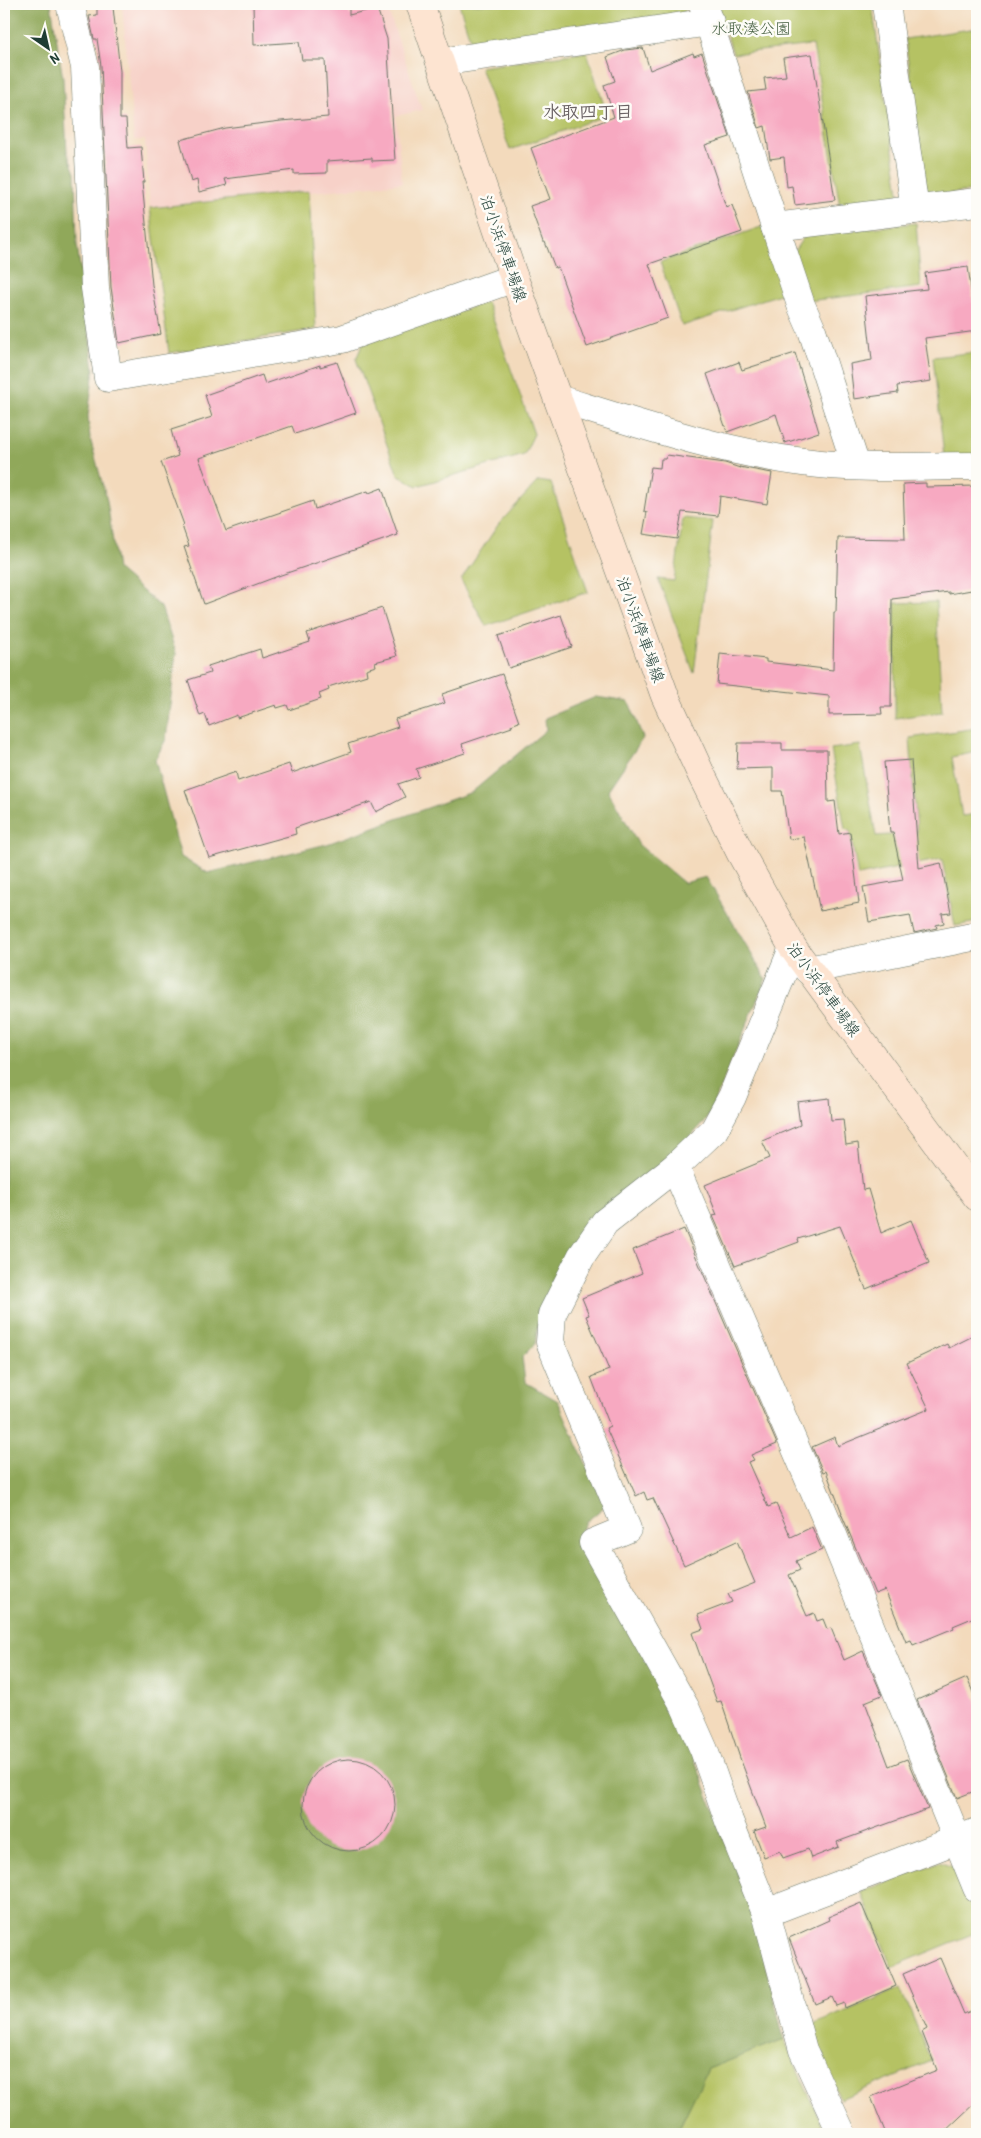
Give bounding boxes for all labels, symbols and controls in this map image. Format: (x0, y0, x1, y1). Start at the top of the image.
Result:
park label: 水取湊公園 (711, 17, 791, 39)
north arrow (22, 22, 72, 72)
text: N (47, 49, 64, 69)
district label: 水取四丁目 (543, 99, 633, 124)
street label: 泊小浜停車場線 (475, 191, 533, 305)
street label: 泊小浜停車場線 (612, 573, 670, 685)
street label: 泊小浜停車場線 (782, 937, 866, 1041)

